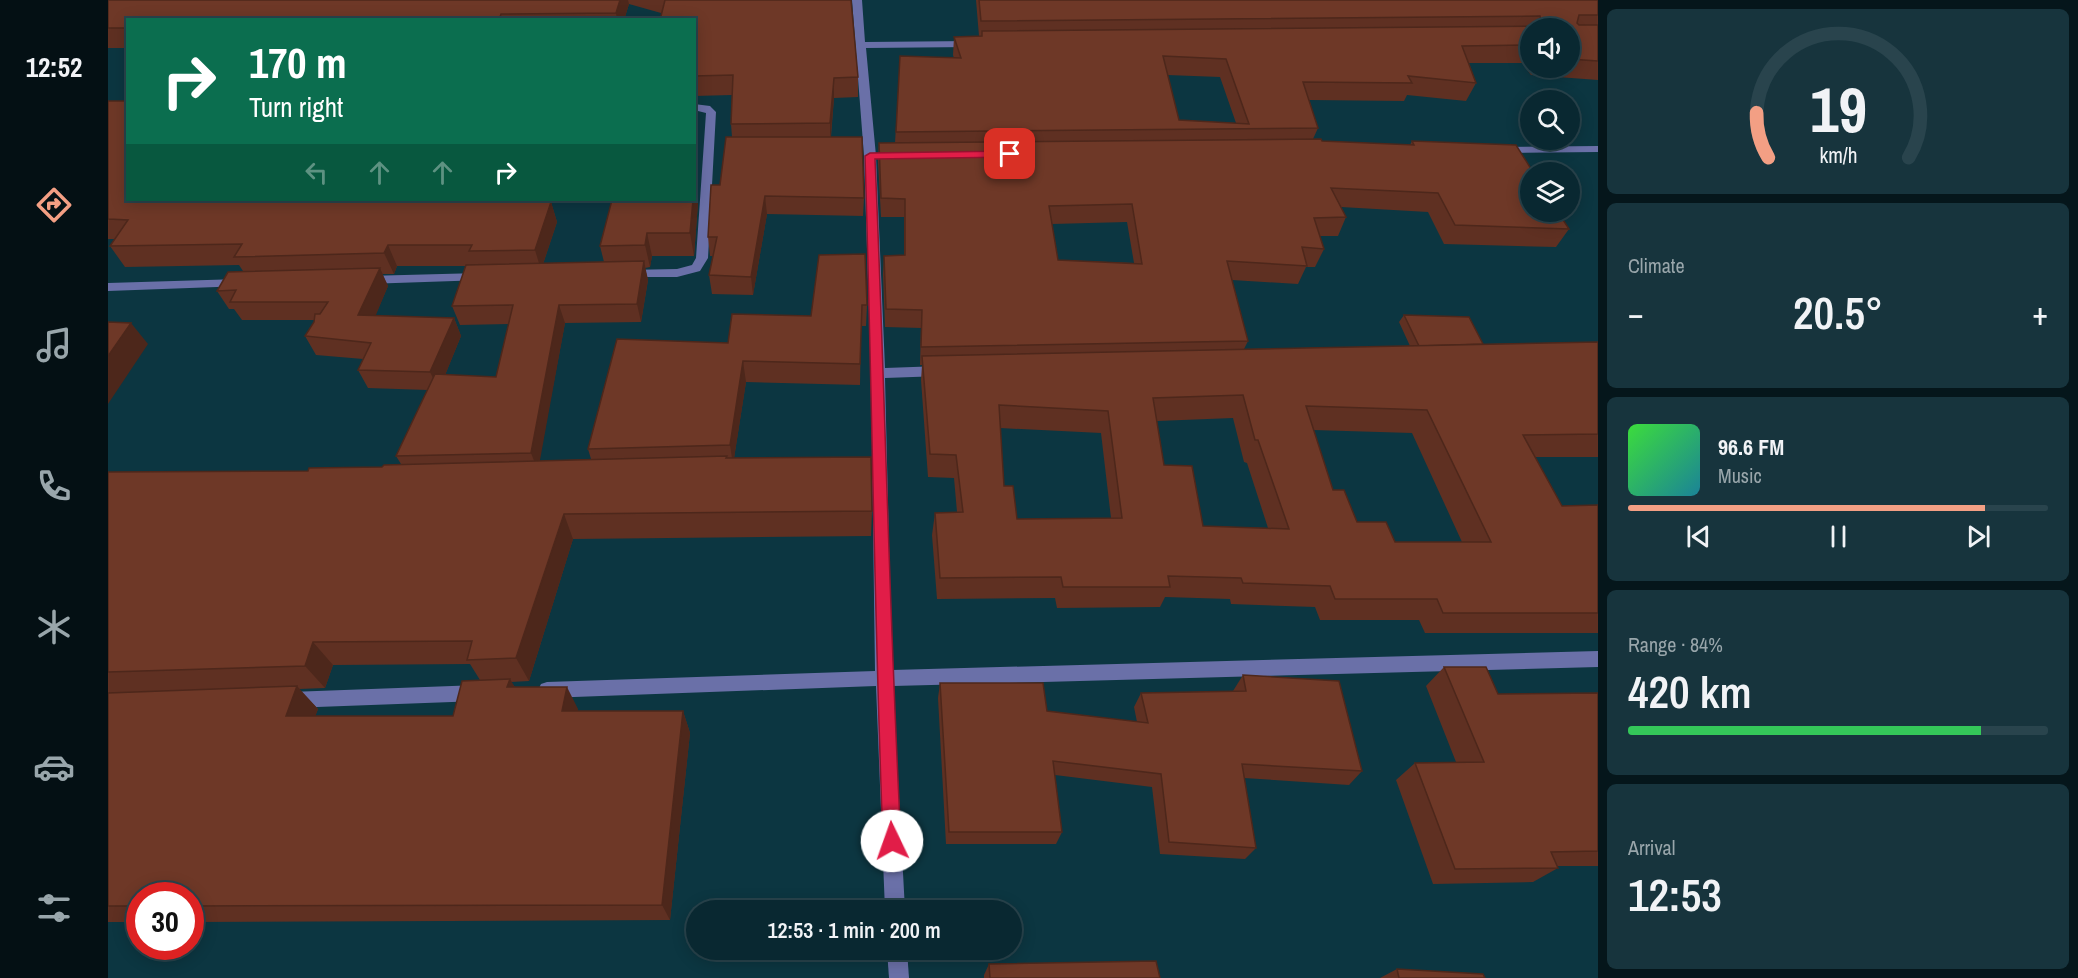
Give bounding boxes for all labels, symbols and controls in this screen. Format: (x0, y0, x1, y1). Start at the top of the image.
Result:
map controls (1520, 18, 1580, 222)
button: sound (1520, 18, 1580, 78)
text: 170 m (249, 35, 347, 91)
icon: right (150, 42, 228, 120)
text: 12:52 (26, 49, 82, 85)
text: 19 (1810, 68, 1866, 152)
text: Turn right (249, 89, 343, 125)
button: search (1520, 90, 1580, 150)
pin (984, 128, 1035, 179)
icon: arrive (993, 137, 1026, 170)
text: km/h (1819, 142, 1857, 171)
icon: left (300, 156, 333, 189)
icon: ahead (363, 156, 396, 189)
icon: ahead (426, 156, 459, 189)
icon: right (489, 156, 522, 189)
button: layers (1520, 162, 1580, 222)
icon: directions (33, 184, 75, 226)
text: Climate (1628, 252, 1685, 279)
text: 20.5° (1793, 282, 1883, 343)
text: − (1628, 291, 1644, 335)
text: + (2032, 291, 2048, 335)
icon: music (33, 324, 75, 366)
text: 96.6 FM (1718, 432, 1784, 462)
text: Music (1718, 462, 1762, 489)
icon: phone (33, 465, 75, 507)
icon: previous (1682, 520, 1715, 553)
icon: pause (1822, 520, 1855, 553)
icon: next (1962, 520, 1995, 553)
icon: climate (33, 606, 75, 648)
text: Range · 84% (1628, 631, 1723, 658)
text: 420 km (1628, 661, 1752, 722)
icon: car (33, 746, 75, 788)
position arrow (860, 809, 924, 873)
text: Arrival (1628, 834, 1675, 861)
text: 12:53 (1628, 864, 1722, 925)
speed limit sign: 30 (126, 882, 204, 960)
icon: filters (33, 887, 75, 929)
text: 12:53 · 1 min · 200 m (767, 915, 941, 945)

